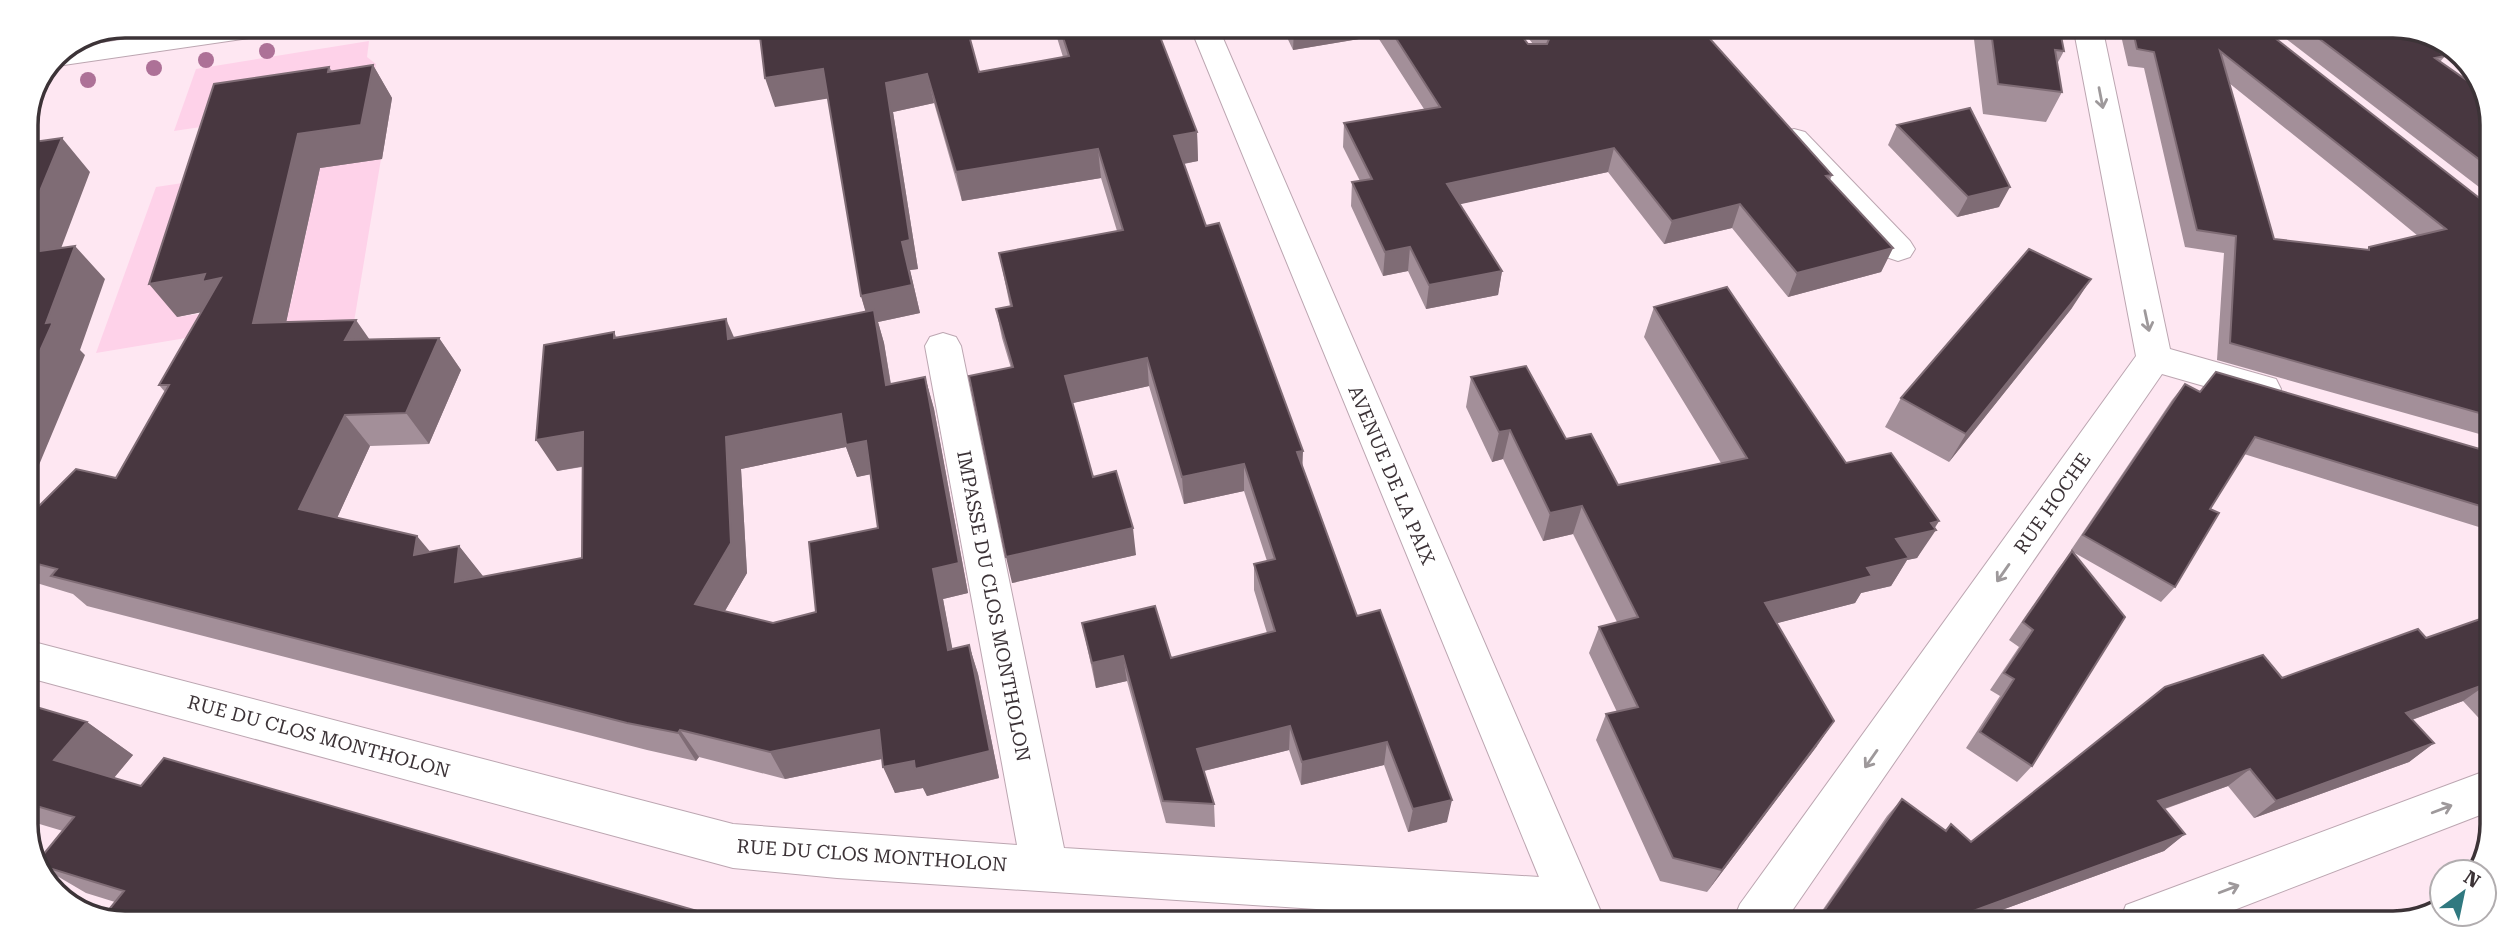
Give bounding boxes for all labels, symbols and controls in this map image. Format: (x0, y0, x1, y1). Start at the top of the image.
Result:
one-way arrow (2095, 86, 2109, 109)
one-way arrow (2140, 309, 2154, 332)
street label: AVENUE DE LA PAIX (1343, 382, 1440, 568)
street label: RUE HOCHE (2009, 448, 2096, 558)
street label: IMPASSE DU CLOS MONTHOLON (952, 449, 1035, 764)
one-way arrow (1995, 563, 2010, 582)
street label: RUE DU CLOS MONTHOLON (185, 690, 453, 783)
one-way arrow (1864, 749, 1879, 768)
one-way arrow (2431, 801, 2453, 814)
street label: RUE DU CLOS MONTHOLON (736, 835, 1008, 876)
north arrow (2428, 858, 2498, 928)
text: N (2460, 866, 2485, 893)
one-way arrow (2218, 882, 2240, 895)

